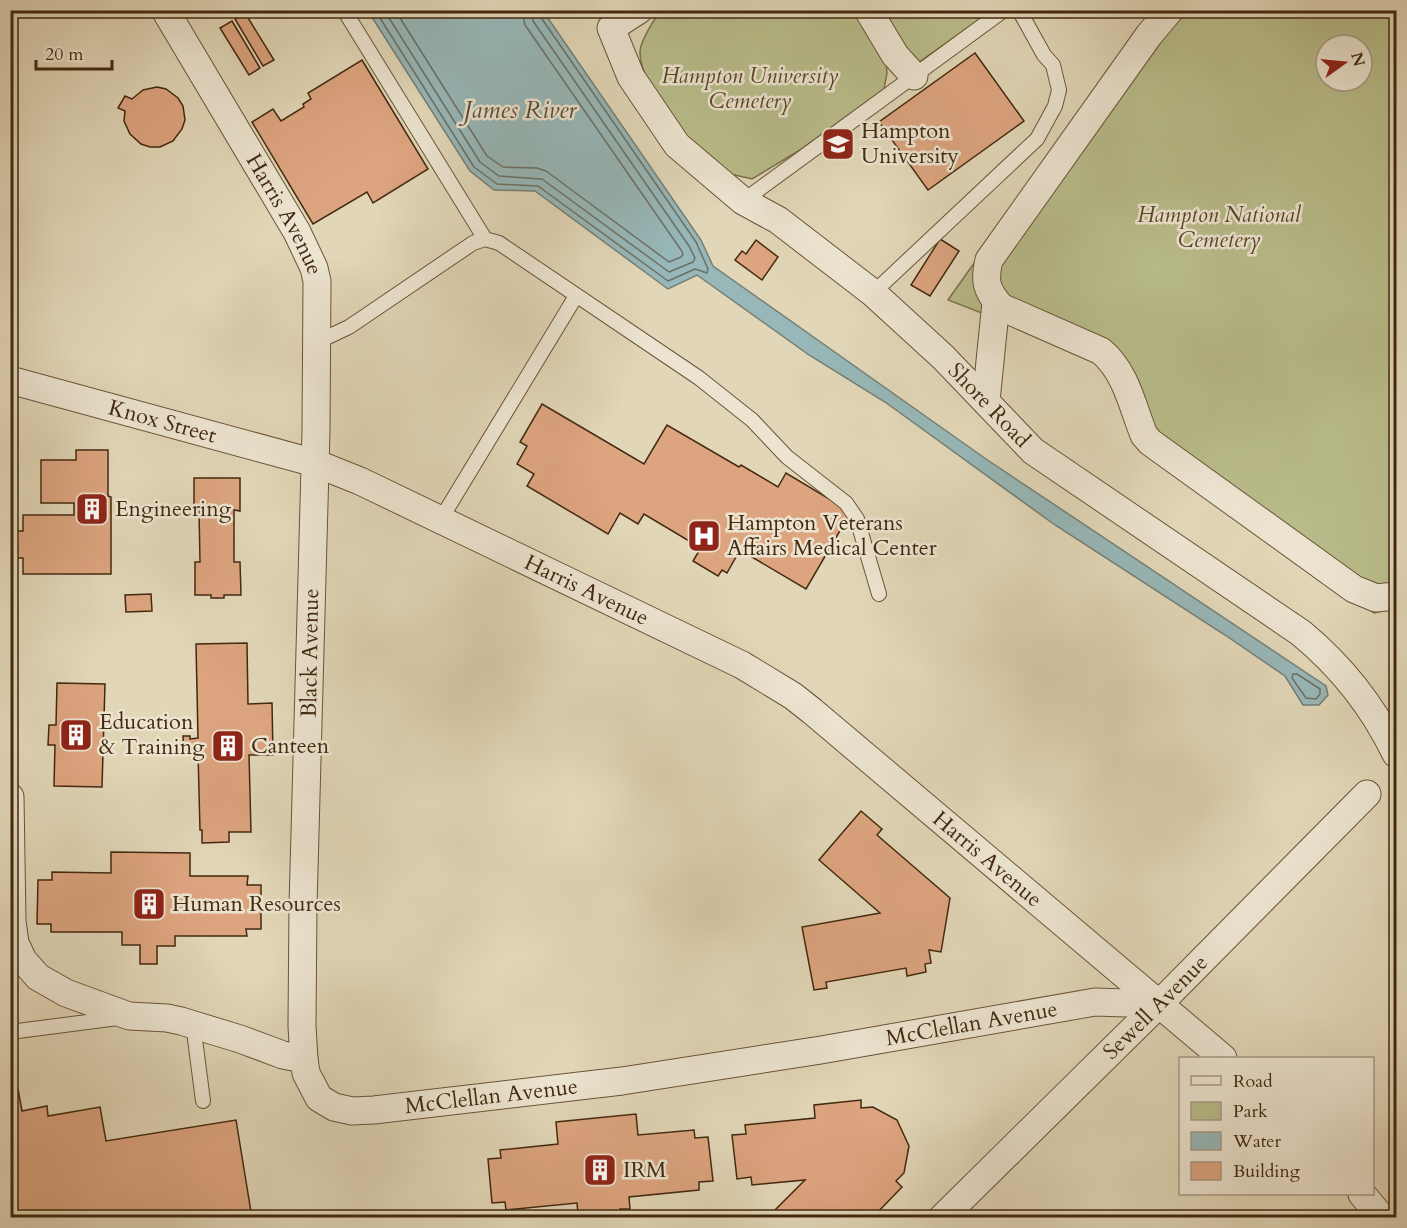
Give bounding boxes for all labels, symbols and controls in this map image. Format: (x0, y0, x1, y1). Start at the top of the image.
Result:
scale bar (36, 33, 112, 71)
north arrow (1314, 33, 1374, 93)
text: 20 m (45, 42, 84, 67)
text: N (1345, 50, 1370, 69)
park label: Hampton University Cemetery (662, 61, 839, 116)
water label: James River (459, 94, 578, 127)
place label: Hampton University (861, 116, 959, 171)
school or university icon: Hampton University (820, 126, 856, 162)
street label: Harris Avenue (239, 148, 330, 278)
park label: Hampton National Cemetery (1137, 200, 1302, 255)
street label: Shore Road (941, 356, 1037, 454)
street label: Knox Street (105, 392, 220, 450)
building icon: Engineering (74, 491, 110, 527)
place label: Engineering (115, 494, 232, 524)
place label: Hampton Veterans Affairs Medical Center (727, 508, 938, 563)
hospital icon: Hampton Veterans Affairs Medical Center (686, 518, 722, 554)
street label: Harris Avenue (519, 547, 654, 633)
street label: Black Avenue (294, 588, 326, 718)
place label: Education & Training (99, 707, 205, 762)
building icon: Education & Training (58, 717, 94, 753)
building icon: Canteen (210, 728, 246, 764)
place label: Canteen (251, 731, 330, 761)
street label: Harris Avenue (926, 804, 1049, 914)
building icon: Human Resources (131, 886, 167, 922)
place label: Human Resources (172, 889, 341, 919)
street label: Sewell Avenue (1096, 948, 1215, 1066)
street label: McClellan Avenue (883, 994, 1060, 1053)
legend (1179, 1057, 1374, 1195)
text: Road (1233, 1069, 1273, 1094)
street label: McClellan Avenue (403, 1071, 579, 1121)
text: Park (1233, 1099, 1268, 1124)
text: Water (1232, 1129, 1282, 1154)
building icon: IRM (582, 1152, 618, 1188)
place label: IRM (623, 1155, 667, 1185)
text: Building (1233, 1159, 1301, 1184)

